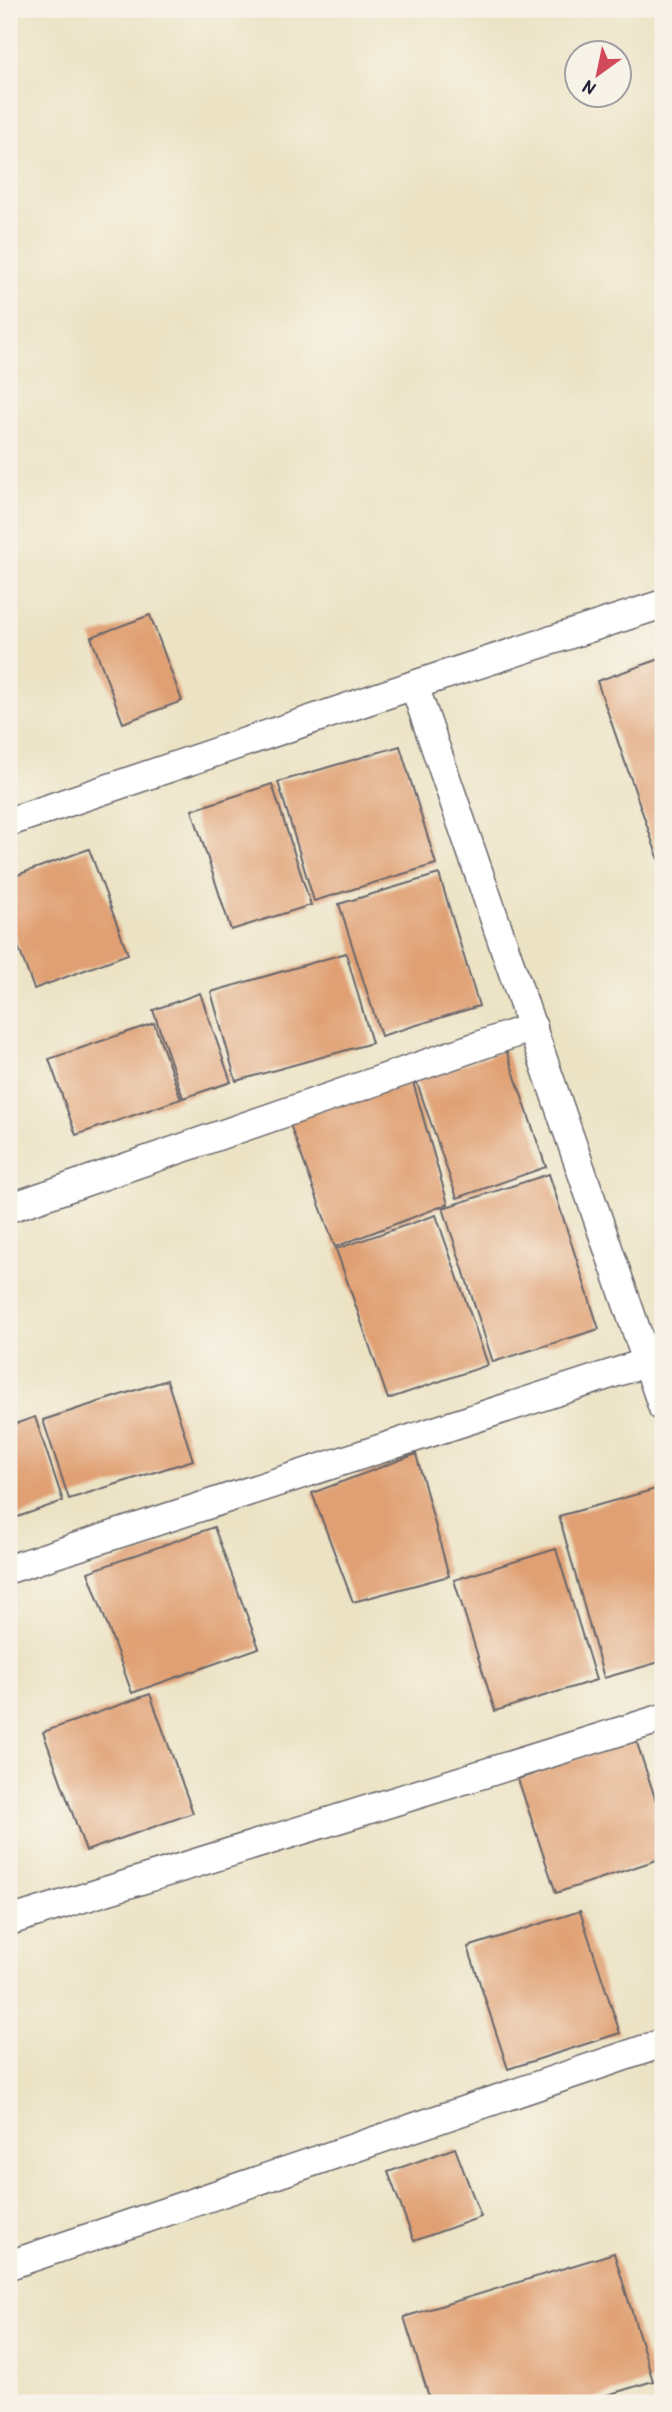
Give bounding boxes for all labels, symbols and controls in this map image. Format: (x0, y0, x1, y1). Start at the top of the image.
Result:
north arrow (564, 38, 634, 108)
text: N (577, 75, 600, 102)

